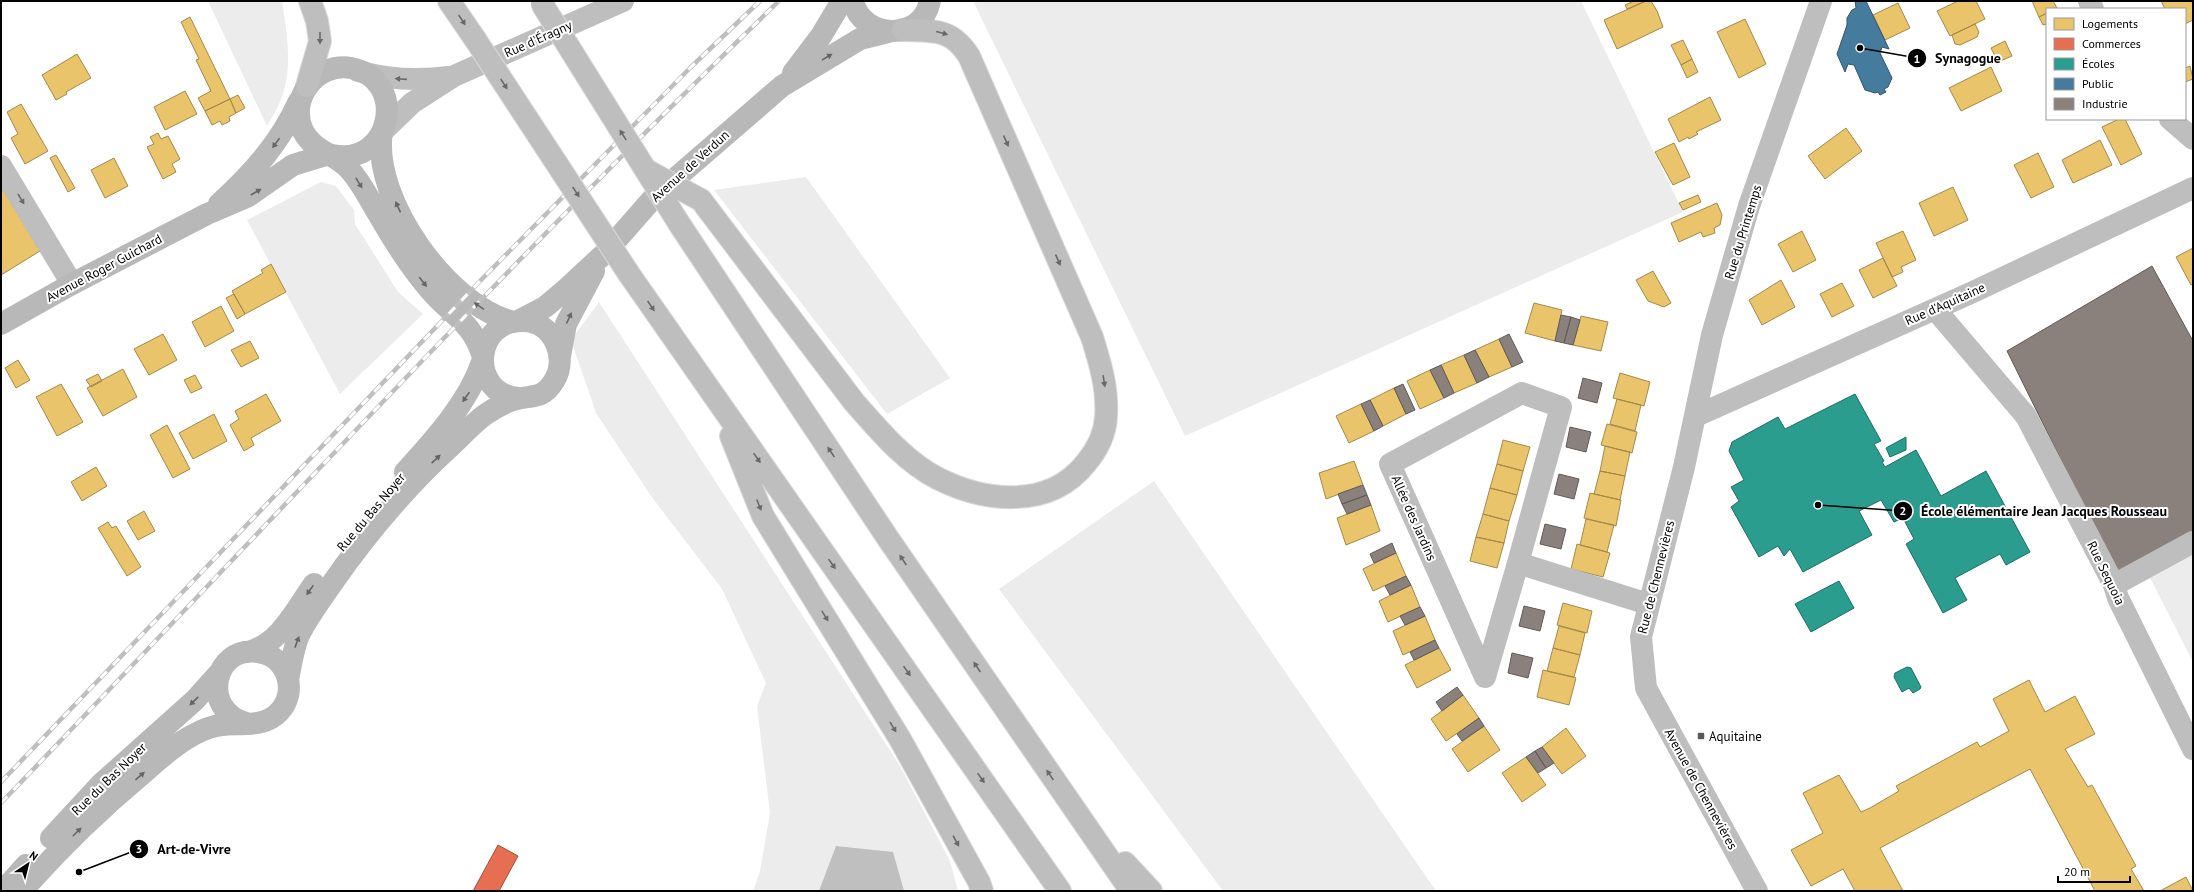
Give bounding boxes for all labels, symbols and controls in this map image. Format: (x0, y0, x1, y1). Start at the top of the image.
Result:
legend (2046, 8, 2186, 120)
one-way arrow (458, 15, 466, 25)
street label: Rue d'Éragny (501, 16, 575, 62)
text: Logements (2082, 16, 2138, 31)
one-way arrow (936, 30, 948, 36)
one-way arrow (317, 32, 323, 45)
text: Commerces (2082, 36, 2141, 51)
callout: Synagogue (1907, 45, 2009, 71)
text: Synagogue (1935, 49, 2001, 67)
text: 1 (1914, 51, 1920, 66)
one-way arrow (821, 54, 833, 61)
text: Écoles (2082, 56, 2115, 71)
one-way arrow (395, 76, 407, 83)
text: Public (2082, 76, 2114, 91)
one-way arrow (500, 78, 508, 89)
text: Industrie (2082, 96, 2128, 111)
street label: Avenue de Verdun (647, 126, 733, 206)
one-way arrow (619, 130, 627, 140)
one-way arrow (1003, 135, 1009, 146)
one-way arrow (272, 138, 280, 148)
one-way arrow (355, 178, 363, 188)
street label: Rue du Printemps (1721, 183, 1765, 281)
one-way arrow (572, 186, 579, 198)
one-way arrow (250, 189, 262, 196)
one-way arrow (17, 194, 25, 204)
one-way arrow (395, 201, 401, 213)
street label: Avenue Roger Guichard (43, 230, 165, 306)
one-way arrow (1055, 254, 1061, 266)
one-way arrow (419, 276, 428, 287)
street label: Rue d'Aquitaine (1902, 279, 1988, 329)
one-way arrow (648, 300, 655, 312)
one-way arrow (474, 302, 484, 310)
one-way arrow (566, 313, 572, 324)
one-way arrow (1102, 375, 1108, 387)
one-way arrow (462, 391, 470, 402)
one-way arrow (827, 447, 835, 457)
one-way arrow (753, 453, 761, 464)
one-way arrow (431, 455, 442, 464)
street label: Rue du Bas Noyer (333, 469, 409, 555)
street label: Allée des Jardins (1388, 473, 1440, 563)
callout: École élémentaire Jean Jacques Rousseau (1893, 498, 2175, 524)
one-way arrow (756, 499, 762, 511)
text: École élémentaire Jean Jacques Rousseau (1921, 502, 2167, 520)
text: 2 (1900, 503, 1906, 518)
street label: Rue de Chennevières (1634, 519, 1678, 635)
street label: Rue Sequoia (2083, 538, 2129, 608)
one-way arrow (899, 555, 907, 565)
one-way arrow (828, 559, 836, 570)
one-way arrow (306, 585, 314, 596)
one-way arrow (822, 610, 829, 622)
one-way arrow (294, 635, 300, 647)
one-way arrow (973, 662, 981, 673)
one-way arrow (903, 666, 911, 676)
one-way arrow (190, 696, 199, 705)
one-way arrow (889, 721, 896, 733)
street label: Avenue de Chennevières (1661, 726, 1741, 852)
place label: Aquitaine (1709, 728, 1762, 745)
marker: Aquitaine (1696, 731, 1706, 741)
street label: Rue du Bas Noyer (68, 739, 150, 819)
one-way arrow (1046, 769, 1054, 780)
one-way arrow (134, 771, 145, 780)
one-way arrow (977, 772, 985, 783)
one-way arrow (72, 827, 82, 837)
one-way arrow (953, 835, 959, 847)
callout: Art-de-Vivre (129, 836, 238, 862)
text: Art-de-Vivre (157, 840, 231, 858)
text: 3 (136, 841, 142, 856)
north arrow (8, 844, 48, 884)
text: N (27, 848, 41, 864)
scale bar (2058, 858, 2130, 884)
text: 20 m (2064, 864, 2090, 879)

